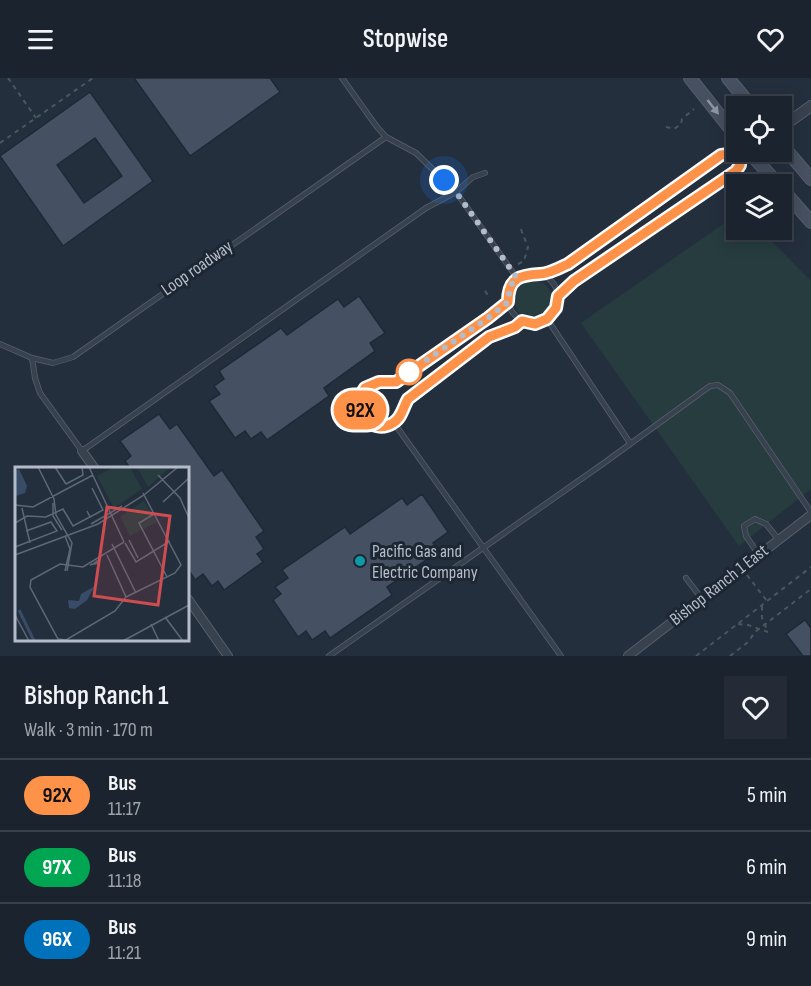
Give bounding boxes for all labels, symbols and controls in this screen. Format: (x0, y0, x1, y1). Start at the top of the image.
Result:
icon: menu (24, 23, 57, 56)
text: Stopwise (363, 23, 448, 55)
icon: heart (754, 23, 787, 56)
map controls (726, 96, 792, 240)
button: locate (726, 96, 792, 162)
one-way arrow (707, 99, 720, 115)
your location (429, 165, 459, 195)
button: layers (726, 174, 792, 240)
street label: Loop roadway (157, 236, 237, 300)
unlabelled marker (396, 359, 422, 385)
line badge: 92X (326, 390, 394, 430)
text: 92X (346, 398, 374, 423)
inset map (15, 467, 189, 641)
street label: Bishop Ranch 1 East (666, 540, 773, 630)
place label: Pacific Gas and Electric Company (372, 541, 478, 583)
marker: Pacific Gas and Electric Company (353, 554, 367, 568)
button: heart (724, 676, 787, 739)
text: Bishop Ranch 1 (24, 679, 169, 712)
text: Walk · 3 min · 170 m (24, 718, 153, 742)
text: Bus (108, 770, 137, 797)
text: 5 min (747, 782, 787, 809)
text: 92X (43, 783, 71, 808)
text: 11:17 (108, 797, 141, 821)
text: Bus (108, 842, 137, 869)
text: 6 min (746, 854, 787, 881)
text: 97X (42, 855, 72, 880)
text: 11:18 (108, 869, 142, 893)
text: Bus (108, 914, 137, 941)
text: 9 min (746, 926, 787, 953)
text: 96X (42, 927, 72, 952)
text: 11:21 (108, 941, 141, 965)

